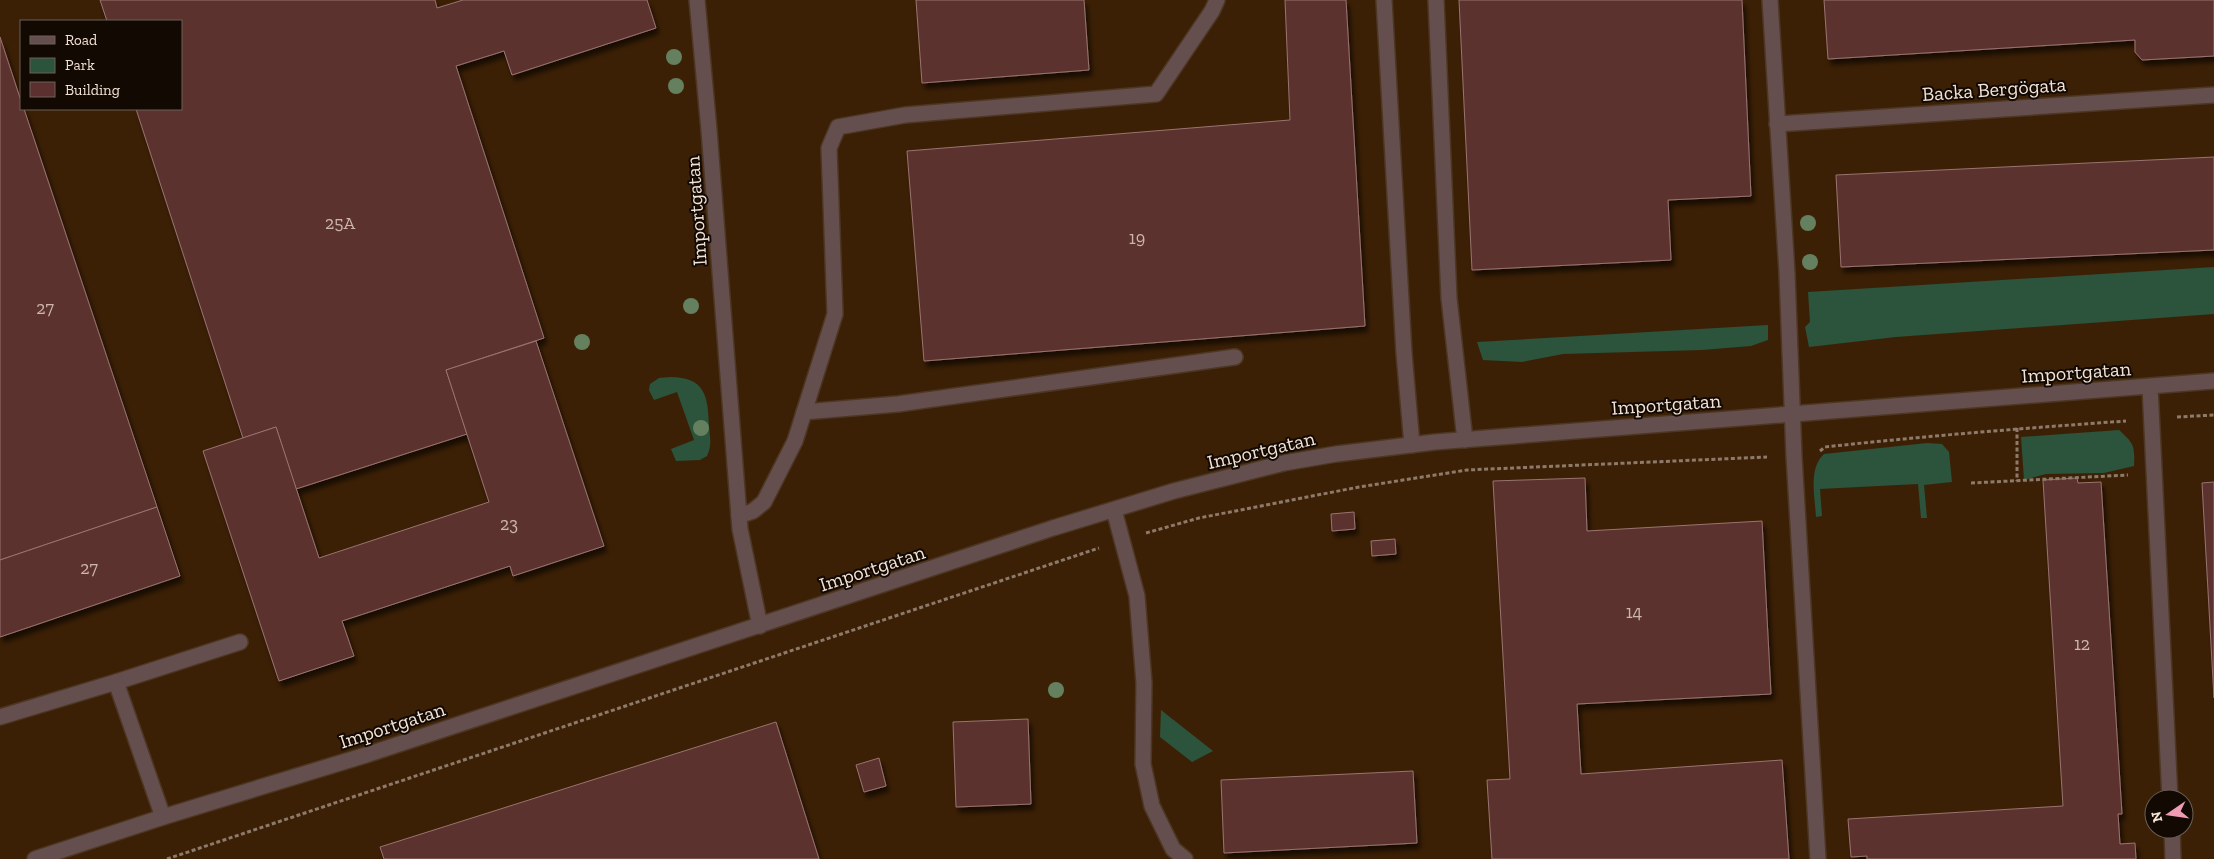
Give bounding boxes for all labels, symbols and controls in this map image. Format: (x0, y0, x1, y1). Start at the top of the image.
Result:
legend (20, 20, 182, 110)
text: Road (65, 31, 98, 49)
text: Park (65, 56, 95, 74)
street label: Backa Bergögata (1921, 72, 2067, 106)
text: Building (65, 81, 120, 99)
street label: Importgatan (680, 155, 712, 267)
house number: 25A (325, 212, 355, 234)
house number: 19 (1129, 227, 1145, 249)
house number: 27 (36, 297, 54, 319)
street label: Importgatan (2020, 356, 2132, 388)
street label: Importgatan (1610, 388, 1722, 420)
street label: Importgatan (1205, 426, 1318, 474)
house number: 23 (500, 513, 518, 535)
street label: Importgatan (816, 539, 928, 596)
house number: 27 (80, 557, 98, 579)
house number: 14 (1626, 601, 1643, 623)
house number: 12 (2074, 633, 2090, 655)
street label: Importgatan (336, 696, 448, 753)
north arrow (2144, 789, 2194, 839)
text: N (2147, 809, 2166, 824)

